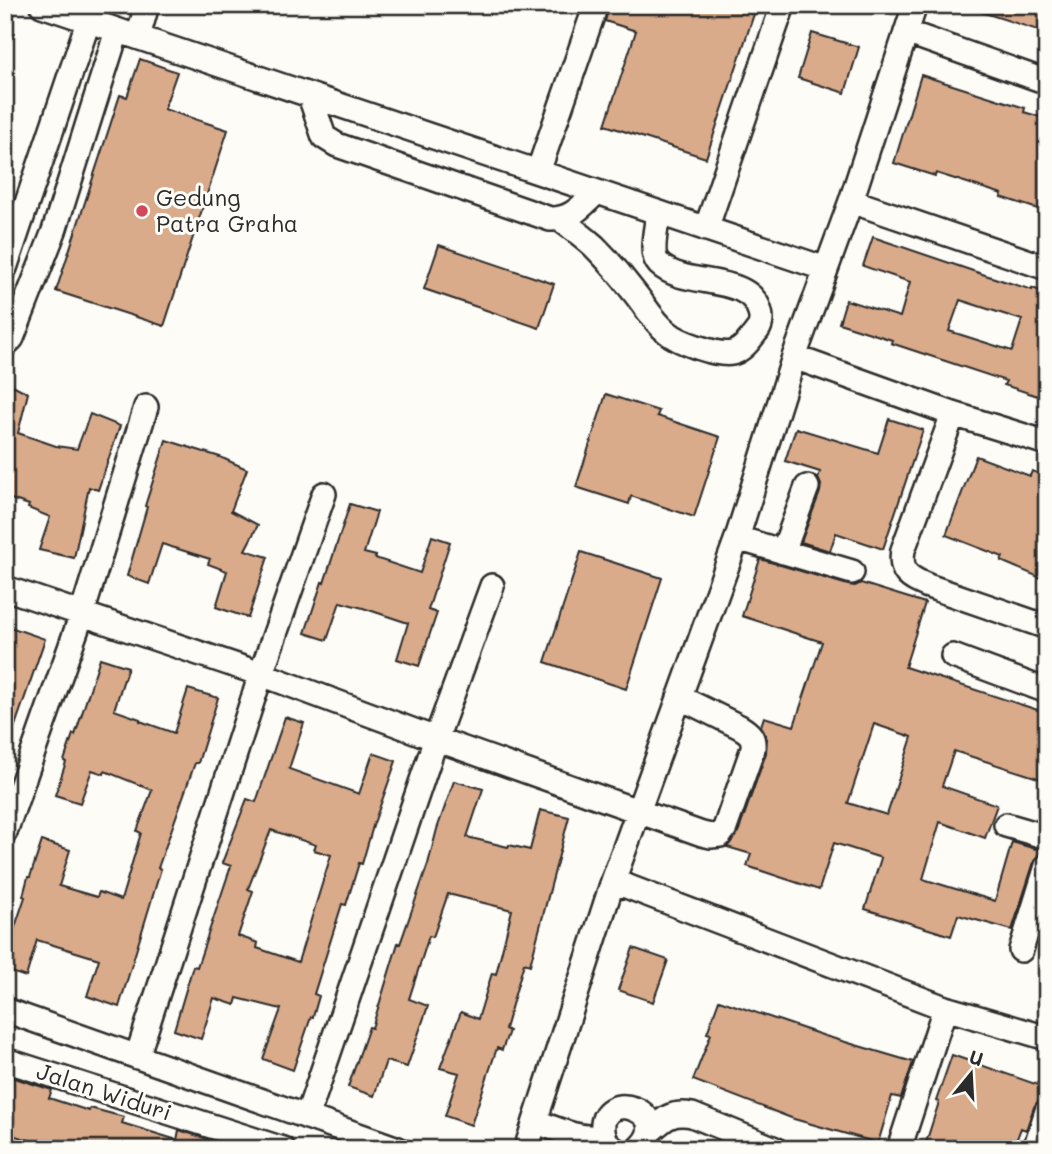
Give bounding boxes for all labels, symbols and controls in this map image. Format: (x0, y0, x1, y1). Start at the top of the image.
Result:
place label: Gedung Patra Graha (156, 182, 298, 238)
marker: Gedung Patra Graha (134, 203, 150, 219)
north arrow (936, 1038, 1006, 1108)
text: U (966, 1043, 987, 1071)
street label: Jalan Widuri (33, 1055, 176, 1127)

